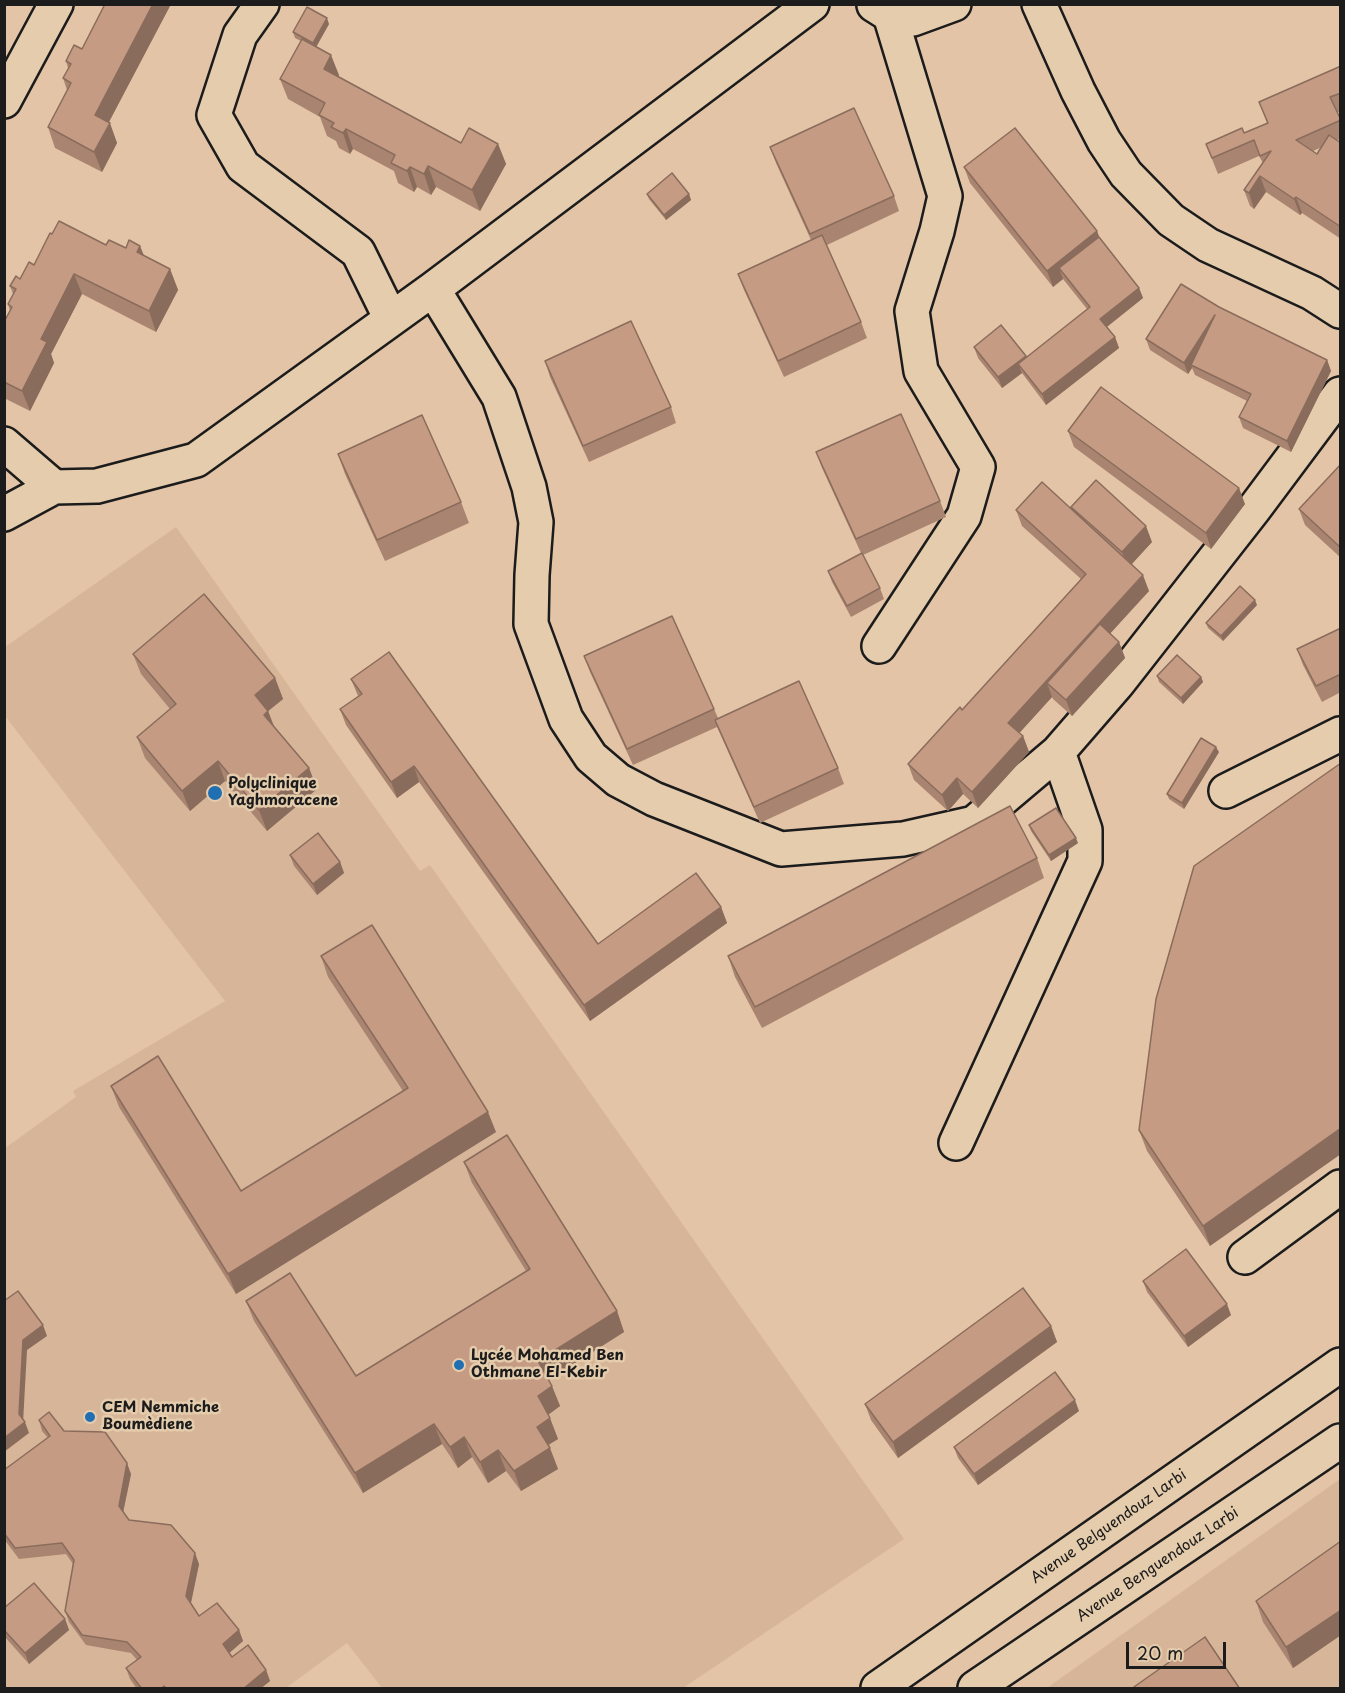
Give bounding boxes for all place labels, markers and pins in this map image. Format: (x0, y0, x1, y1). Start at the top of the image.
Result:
place label: Polyclinique Yaghmoracene (228, 775, 338, 810)
marker: Polyclinique Yaghmoracene (206, 784, 224, 802)
place label: Lycée Mohamed Ben Othmane El-Kebir (471, 1347, 624, 1382)
marker: Lycée Mohamed Ben Othmane El-Kebir (452, 1358, 466, 1372)
place label: CEM Nemmiche Boumèdiene (102, 1399, 219, 1434)
marker: CEM Nemmiche Boumèdiene (83, 1410, 97, 1424)

